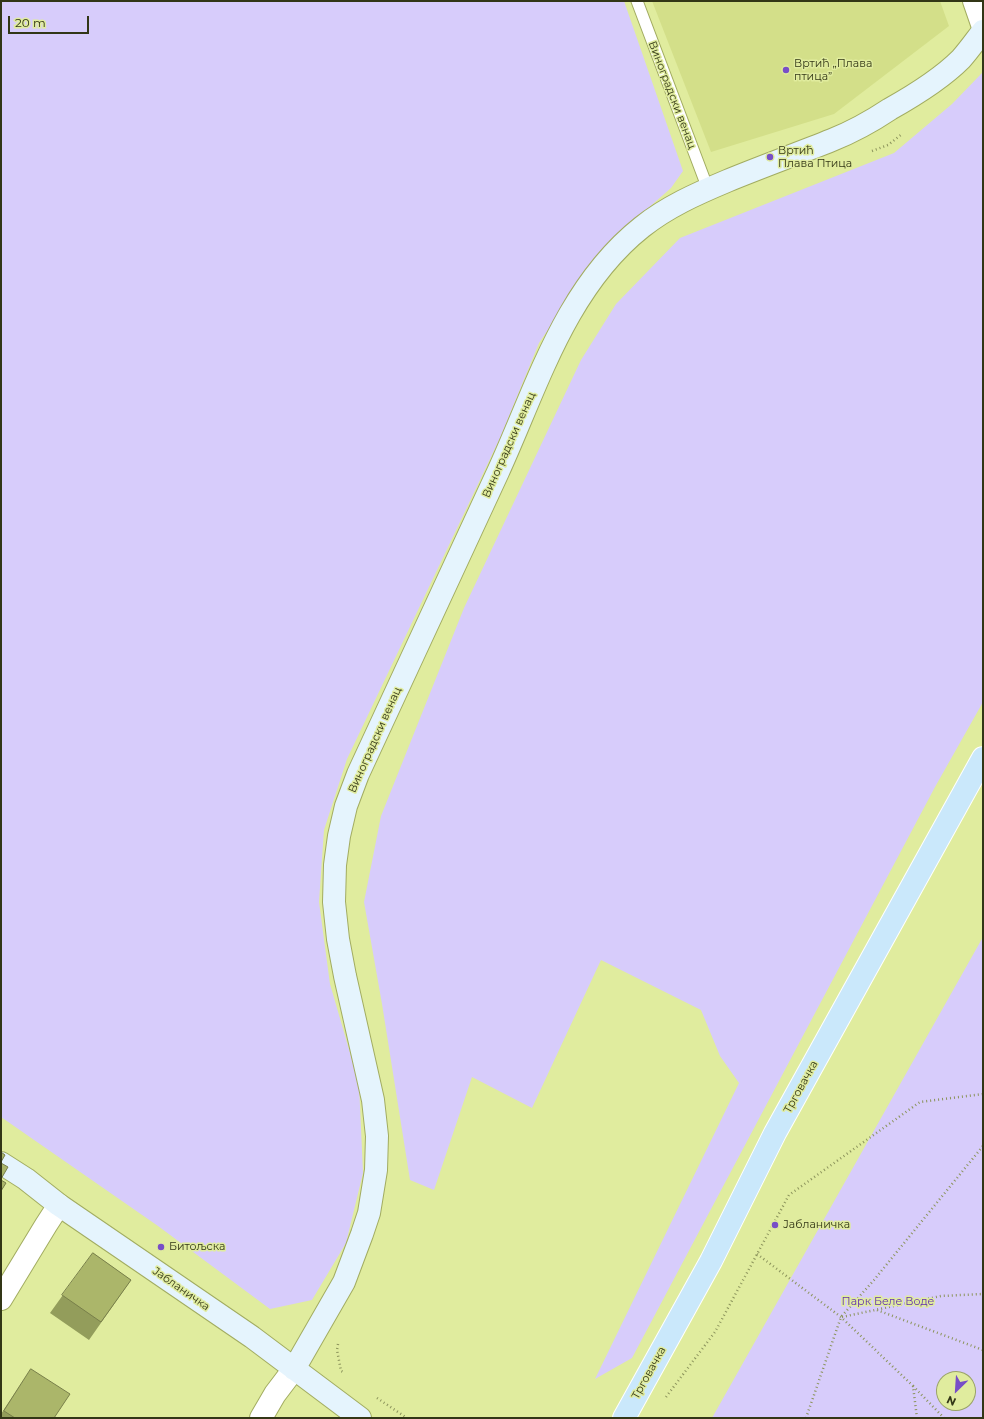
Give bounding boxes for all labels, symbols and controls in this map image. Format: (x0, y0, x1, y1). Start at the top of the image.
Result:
scale bar (10, 8, 91, 34)
text: 20 m (15, 15, 46, 30)
street label: Виноградски венац (645, 39, 699, 151)
place label: Вртић „Плава птица” (794, 57, 872, 83)
marker: Вртић „Плава птица” (781, 65, 791, 75)
place label: Вртић Плава Птица (778, 144, 852, 170)
marker: Вртић Плава Птица (765, 152, 775, 162)
street label: Виноградски венац (480, 390, 538, 500)
street label: Виноградски венац (346, 685, 404, 795)
street label: Трговачка (781, 1058, 821, 1116)
place label: Јабланичка (783, 1218, 850, 1232)
marker: Јабланичка (770, 1220, 780, 1230)
place label: Битољска (169, 1240, 225, 1254)
marker: Битољска (156, 1242, 166, 1252)
street label: Јабланичка (150, 1264, 212, 1314)
park label: Парк Беле Воде (842, 1295, 934, 1309)
street label: Трговачка (629, 1344, 669, 1402)
north arrow (936, 1371, 976, 1411)
text: N (944, 1393, 958, 1409)

